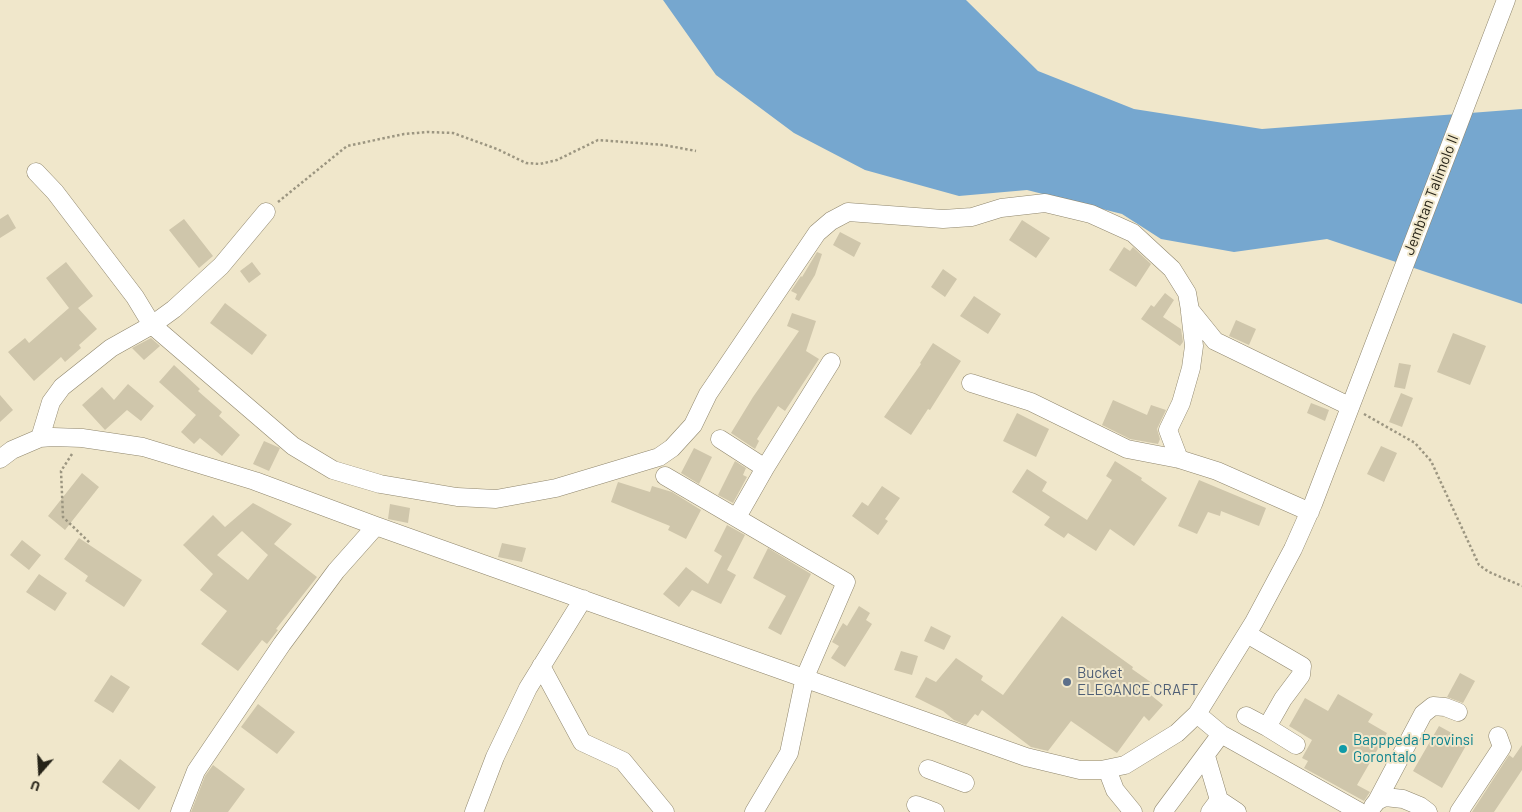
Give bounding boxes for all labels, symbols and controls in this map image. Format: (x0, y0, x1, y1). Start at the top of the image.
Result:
street label: Jembtan Talimolo II (1400, 132, 1462, 258)
place label: Bucket ELEGANCE CRAFT (1077, 664, 1198, 699)
marker: Bucket ELEGANCE CRAFT (1061, 676, 1073, 688)
place label: Bapppeda Provinsi Gorontalo (1353, 731, 1474, 766)
marker: Bapppeda Provinsi Gorontalo (1337, 743, 1349, 755)
north arrow (15, 747, 65, 797)
text: U (28, 777, 42, 796)

